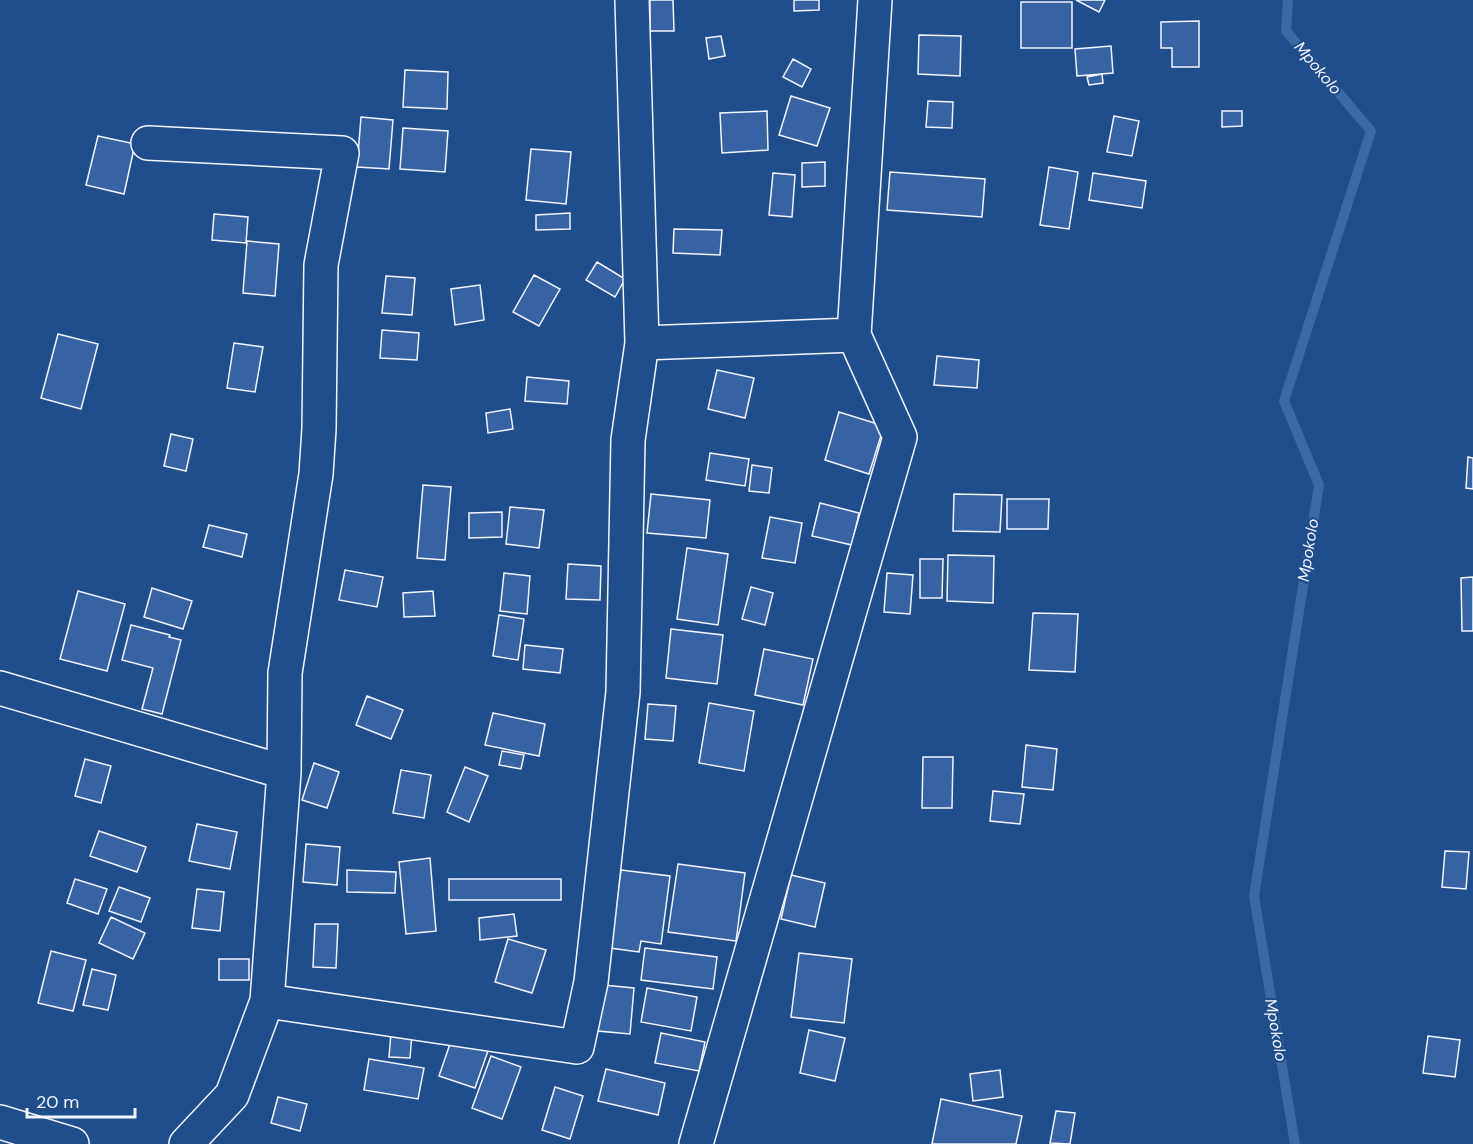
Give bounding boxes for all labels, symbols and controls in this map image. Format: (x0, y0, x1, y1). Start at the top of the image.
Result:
water label: Mpokolo (1290, 37, 1346, 99)
water label: Mpokolo (1293, 517, 1323, 583)
water label: Mpokolo (1260, 997, 1292, 1063)
scale bar (27, 1081, 135, 1119)
text: 20 m (36, 1090, 79, 1114)

